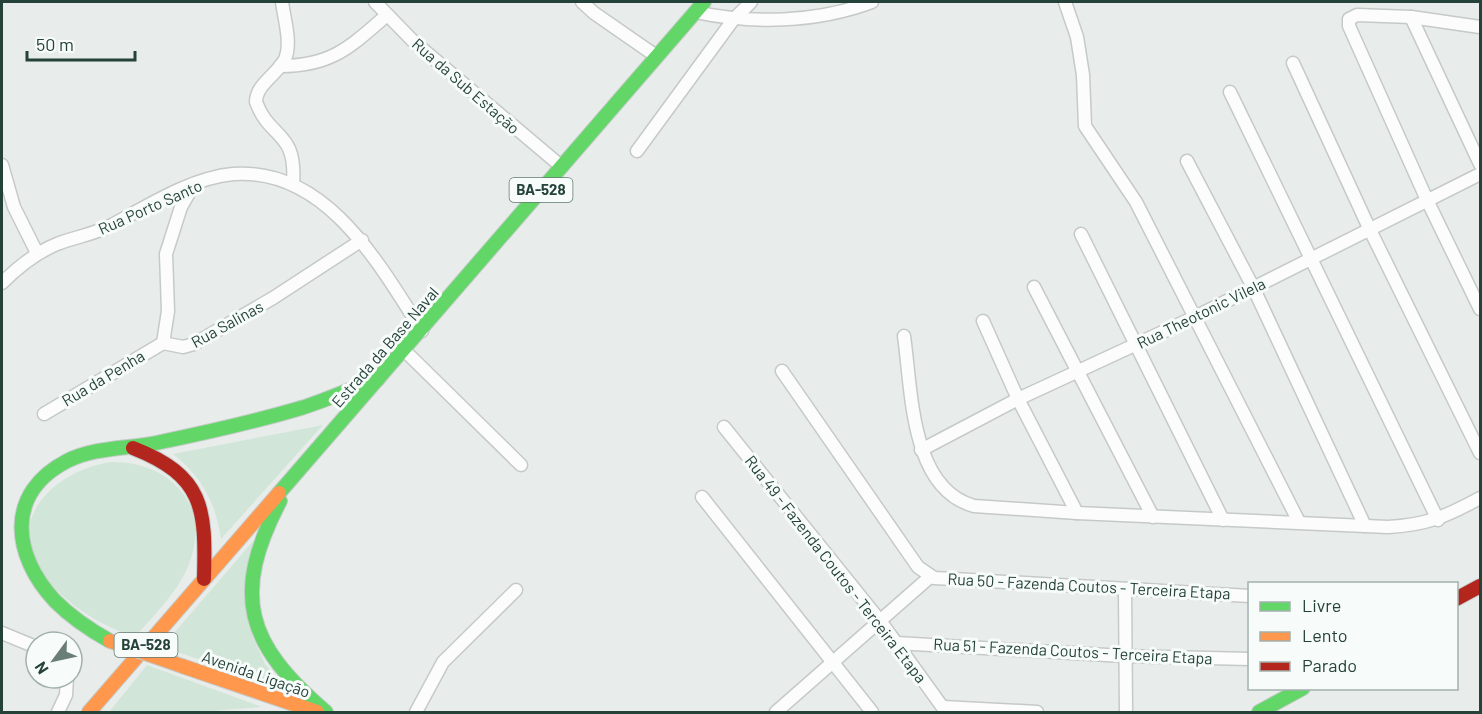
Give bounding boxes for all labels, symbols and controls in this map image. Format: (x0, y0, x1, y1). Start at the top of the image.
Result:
scale bar (27, 24, 135, 62)
text: 50 m (36, 33, 74, 55)
street label: Rua da Sub Estação (409, 34, 524, 137)
street label: Rua Porto Santo (95, 175, 205, 238)
road number: BA-528 (510, 178, 572, 202)
street label: Rua Theotonic Vilela (1133, 273, 1268, 352)
street label: Estrada da Base Naval (327, 283, 442, 411)
street label: Rua Salinas (187, 296, 266, 351)
street label: Rua da Penha (58, 345, 147, 410)
street label: Rua 49 - Fazenda Coutos - Terceira Etapa (742, 451, 931, 686)
street label: Rua 50 - Fazenda Coutos - Terceira Etapa (947, 569, 1231, 602)
legend (1248, 582, 1458, 690)
text: Livre (1302, 594, 1341, 616)
text: Lento (1302, 624, 1348, 646)
north arrow (24, 630, 84, 690)
road number: BA-528 (114, 633, 178, 657)
street label: Rua 51 - Fazenda Coutos - Terceira Etapa (933, 634, 1213, 667)
street label: Avenida Ligação (200, 646, 313, 701)
text: Parado (1302, 654, 1357, 676)
text: N (30, 659, 52, 678)

